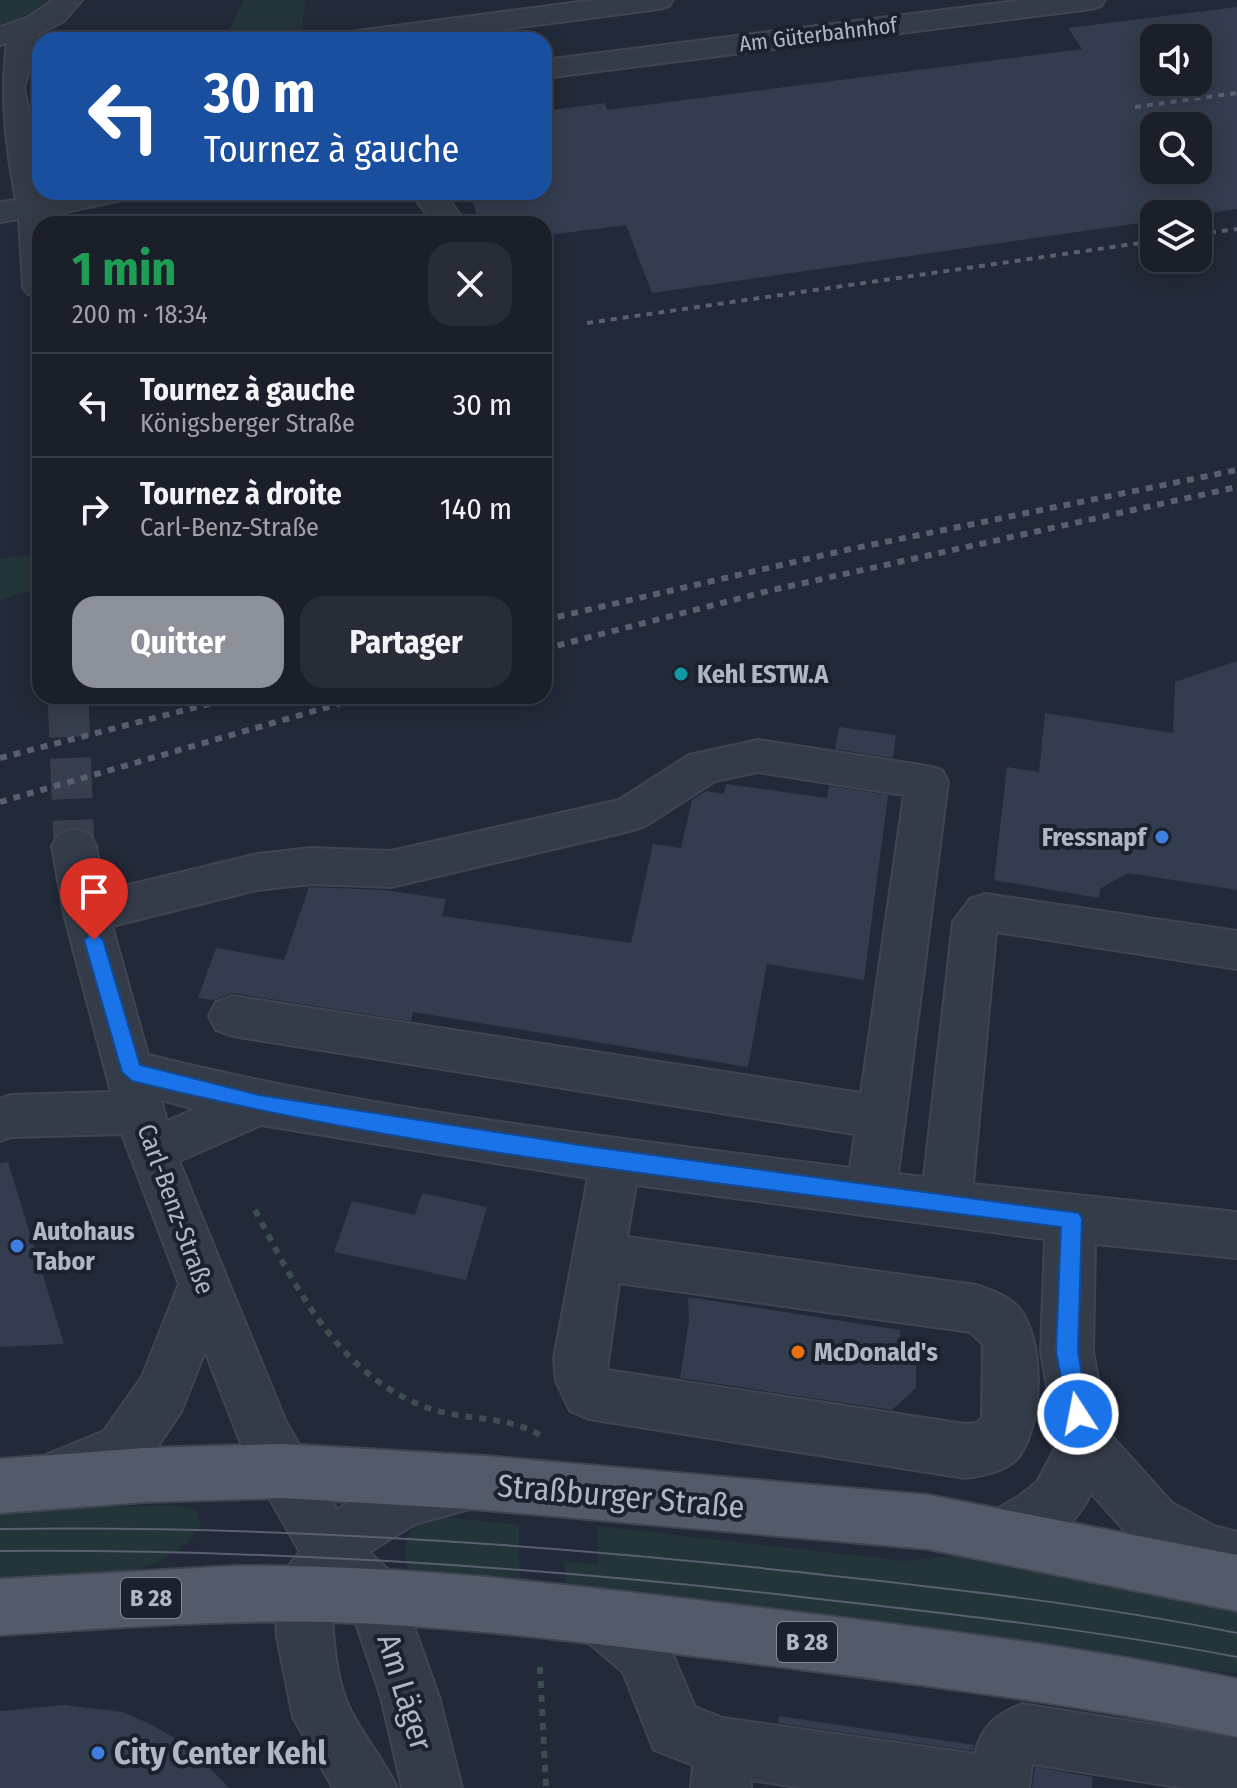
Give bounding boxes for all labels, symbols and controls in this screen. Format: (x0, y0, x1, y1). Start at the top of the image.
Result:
street label: Am Güterbahnhof (738, 11, 900, 58)
map controls (1140, 24, 1212, 272)
button: sound (1140, 24, 1212, 96)
text: 30 m (204, 60, 315, 127)
icon: left (72, 64, 176, 168)
button: search (1140, 112, 1212, 184)
text: Tournez à gauche (204, 128, 459, 172)
button: layers (1140, 200, 1212, 272)
text: 1 min (72, 240, 177, 298)
button: close (428, 242, 512, 326)
text: 200 m · 18:34 (72, 299, 207, 330)
text: Tournez à gauche (140, 372, 355, 408)
icon: left (72, 383, 116, 427)
text: 30 m (453, 387, 512, 423)
text: Königsberger Straße (140, 408, 355, 439)
text: Tournez à droite (140, 476, 342, 512)
icon: right (72, 487, 116, 531)
text: 140 m (440, 491, 512, 527)
text: Carl-Benz-Straße (140, 512, 319, 543)
button: Quitter (72, 596, 284, 688)
button: Partager (300, 596, 512, 688)
place label: Kehl ESTW.A (697, 659, 829, 690)
marker: Kehl ESTW.A (672, 665, 690, 683)
place label: Fressnapf (1042, 822, 1148, 853)
marker: Fressnapf (1153, 828, 1171, 846)
pin (60, 858, 128, 940)
icon: arrive (72, 870, 116, 914)
street label: Carl-Benz-Straße (130, 1120, 221, 1299)
place label: Autohaus Tabor (32, 1216, 135, 1277)
marker: Autohaus Tabor (8, 1237, 26, 1255)
place label: McDonald's (814, 1337, 938, 1368)
marker: McDonald's (789, 1343, 807, 1361)
position arrow (1036, 1372, 1120, 1456)
street label: Straßburger Straße (496, 1466, 746, 1526)
road number: B 28 (121, 1578, 181, 1618)
road number: B 28 (777, 1622, 837, 1662)
street label: Am Läger (369, 1629, 441, 1755)
place label: City Center Kehl (114, 1734, 327, 1772)
marker: City Center Kehl (89, 1744, 107, 1762)

